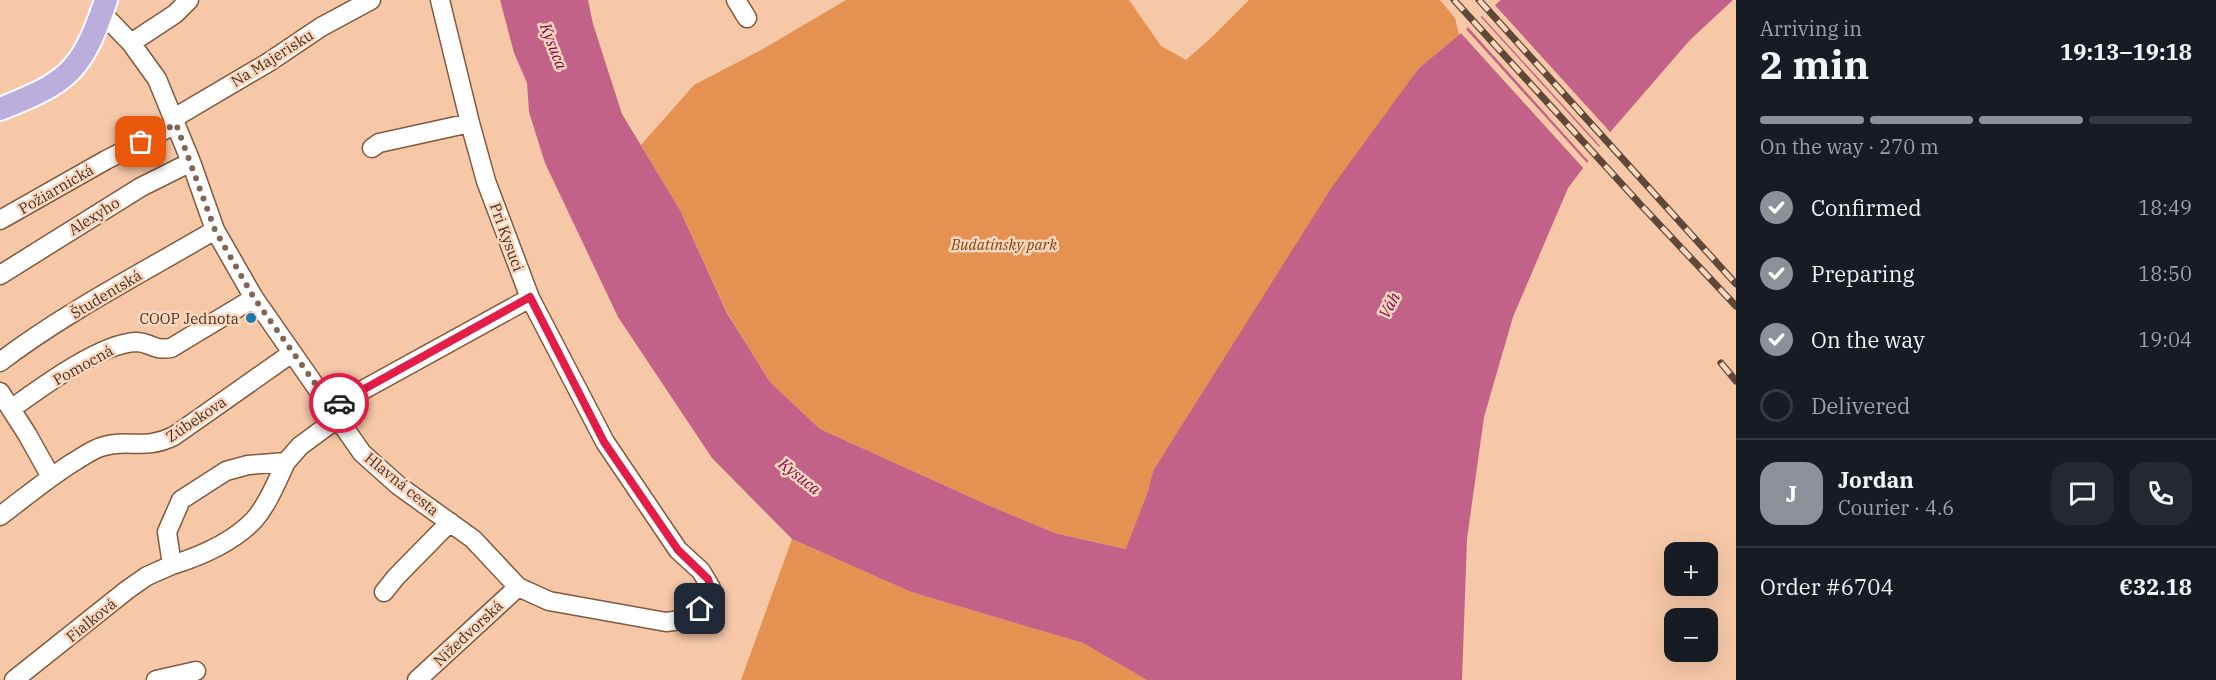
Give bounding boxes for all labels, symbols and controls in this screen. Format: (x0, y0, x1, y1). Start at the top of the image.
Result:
text: Arriving in (1760, 15, 1862, 42)
water label: Kysuca (536, 19, 572, 72)
street label: Na Majerisku (227, 25, 317, 91)
text: 19:13–19:18 (2060, 37, 2192, 66)
text: 2 min (1760, 39, 1869, 90)
pin (115, 116, 166, 167)
icon: bag (124, 125, 157, 158)
text: On the way · 270 m (1760, 133, 1939, 160)
street label: Požiarnická (15, 160, 97, 218)
icon: check (1760, 191, 1793, 224)
street label: Alexyho (65, 193, 123, 239)
text: Confirmed (1811, 193, 1922, 222)
text: 18:49 (2138, 194, 2192, 221)
street label: Pri Kysuci (486, 200, 528, 274)
park label: Budatínsky park (950, 235, 1057, 254)
icon: check (1760, 257, 1793, 290)
text: Preparing (1811, 259, 1915, 288)
text: 18:50 (2138, 260, 2192, 287)
street label: Študentská (67, 265, 145, 323)
water label: Váh (1374, 288, 1404, 321)
place label: COOP Jednota (139, 309, 239, 328)
marker: COOP Jednota (244, 311, 258, 325)
icon: check (1760, 323, 1793, 356)
text: On the way (1811, 325, 1925, 354)
text: 19:04 (2138, 326, 2192, 353)
street label: Pomocná (50, 341, 116, 389)
courier (309, 373, 369, 433)
icon: car (323, 387, 356, 420)
text: Delivered (1811, 391, 1910, 420)
street label: Zúbekova (162, 392, 230, 446)
street label: Hlavná cesta (361, 448, 443, 520)
water label: Kysuca (774, 453, 825, 499)
button: chat (2051, 462, 2114, 525)
button: phone (2129, 462, 2192, 525)
text: Jordan (1838, 465, 1914, 494)
text: J (1786, 479, 1797, 508)
text: Courier · 4.6 (1838, 494, 1954, 521)
map controls (1664, 542, 1718, 662)
button: + (1664, 542, 1718, 596)
text: Order #6704 (1760, 572, 1894, 601)
text: €32.18 (2119, 572, 2192, 601)
pin (674, 583, 725, 634)
icon: home (683, 592, 716, 625)
street label: Fialková (62, 594, 120, 646)
street label: Nižedvorská (429, 596, 507, 670)
button: − (1664, 608, 1718, 662)

